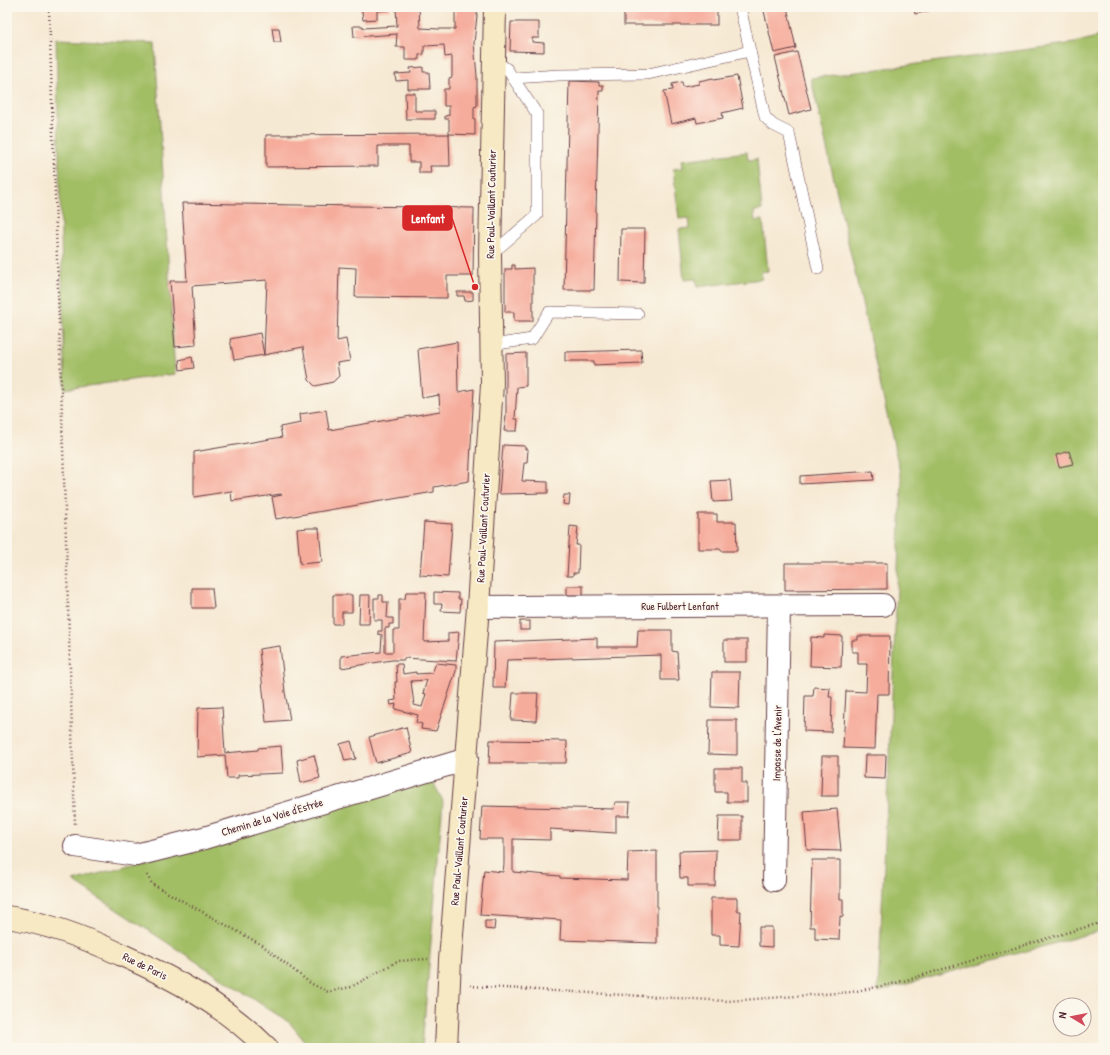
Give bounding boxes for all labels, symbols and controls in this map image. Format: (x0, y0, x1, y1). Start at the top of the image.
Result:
street label: Rue Paul-Vaillant Couturier (483, 148, 499, 259)
callout: Lenfant (403, 206, 452, 230)
text: Lenfant (411, 210, 445, 227)
street label: Rue Paul-Vaillant Couturier (473, 472, 493, 583)
street label: Rue Fulbert Lenfant (641, 599, 719, 613)
street label: Impasse de l'Avenir (769, 704, 785, 781)
street label: Chemin de la Voie d'Estrée (220, 795, 325, 839)
street label: Rue Paul-Vaillant Couturier (447, 795, 471, 906)
street label: Rue de Paris (120, 949, 170, 983)
north arrow (1052, 997, 1092, 1037)
text: N (1055, 1011, 1070, 1019)

